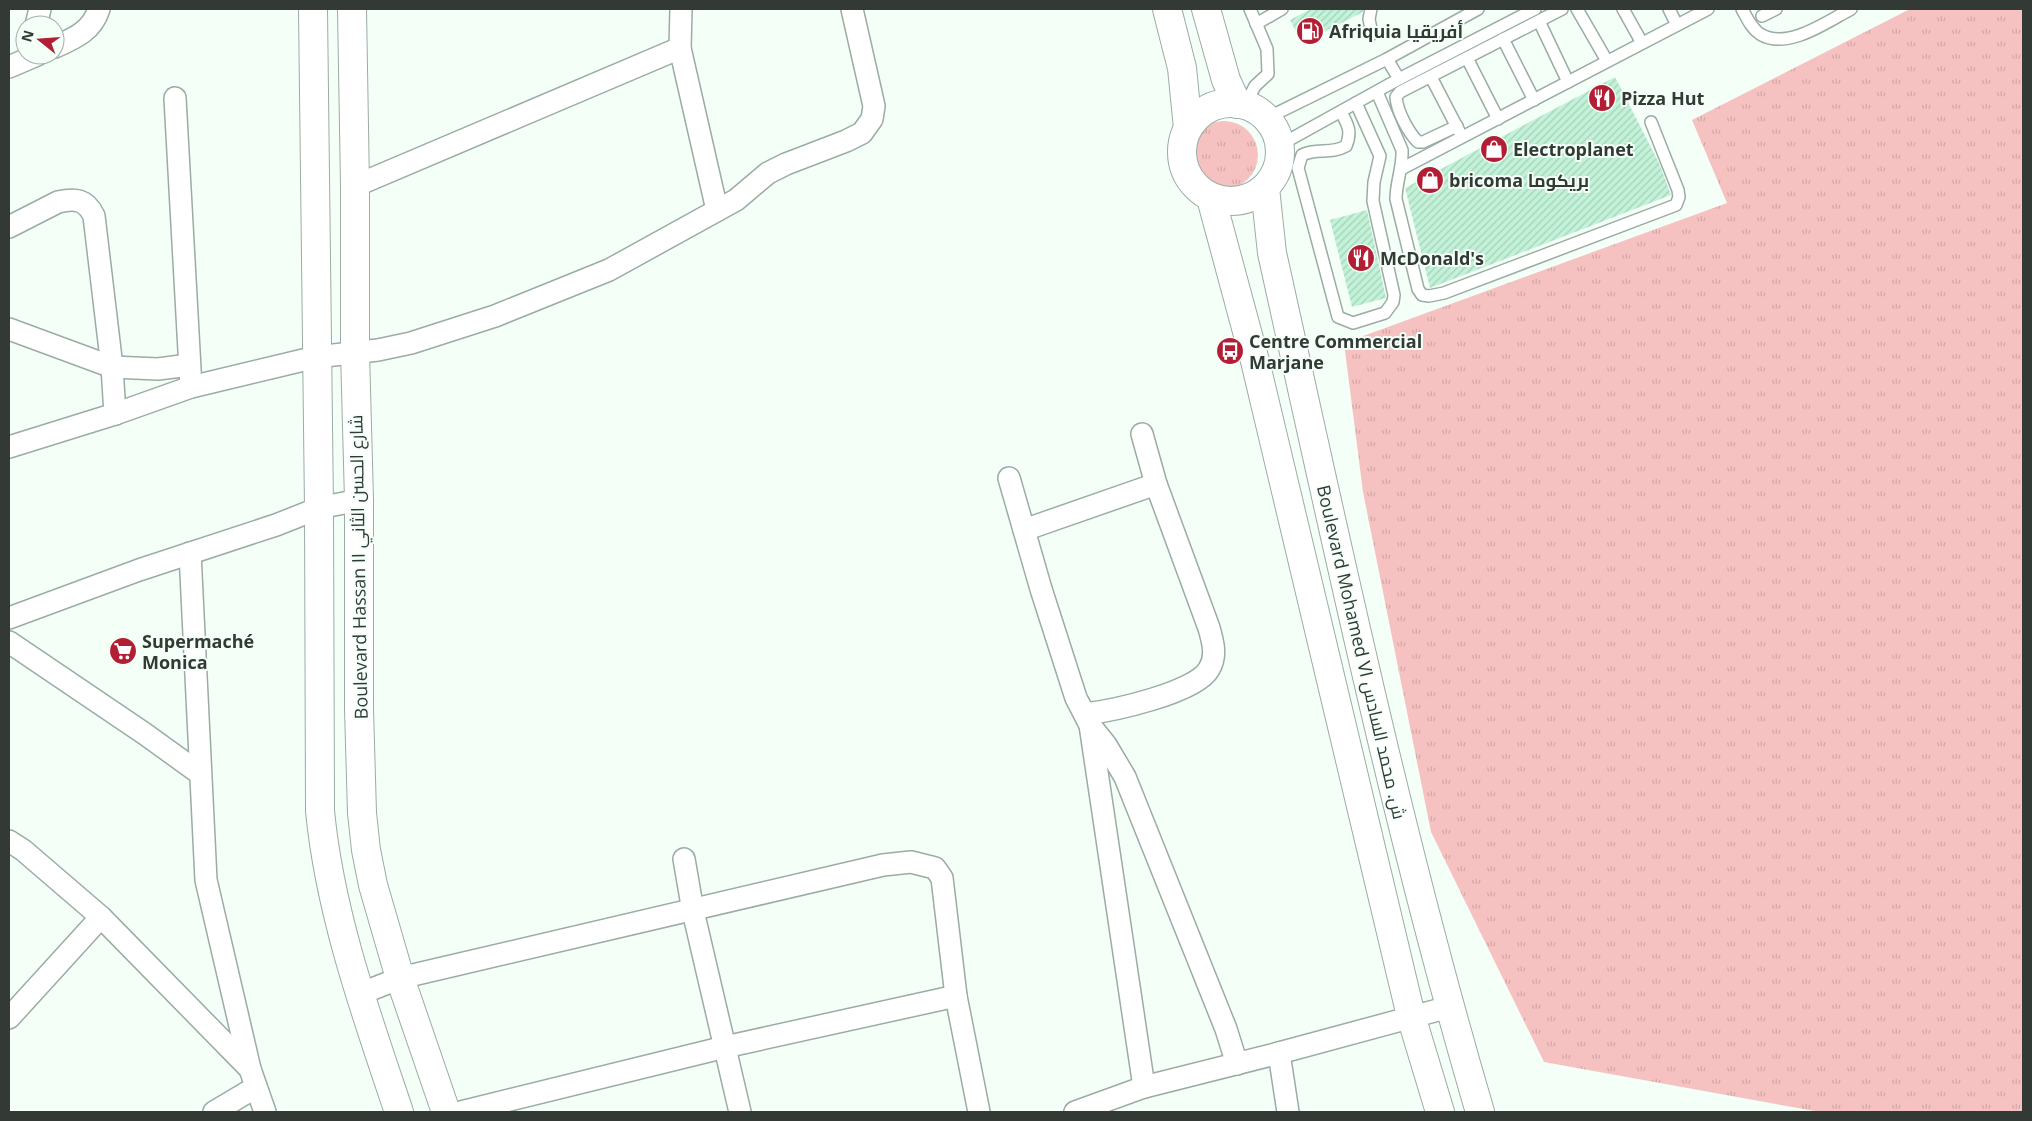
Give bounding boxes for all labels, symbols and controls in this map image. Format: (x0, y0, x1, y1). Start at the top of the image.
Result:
north arrow (15, 15, 65, 65)
fuel station icon: Afriquia أفريقيا (1295, 16, 1325, 46)
place label: Afriquia أفريقيا (1329, 19, 1463, 43)
text: N (16, 28, 38, 44)
restaurant icon: Pizza Hut (1587, 83, 1617, 113)
place label: Pizza Hut (1621, 86, 1705, 110)
shop icon: Electroplanet (1479, 134, 1509, 164)
place label: Electroplanet (1513, 137, 1634, 161)
shop icon: bricoma بريكوما (1415, 165, 1445, 195)
place label: bricoma بريكوما (1449, 168, 1589, 192)
restaurant icon: McDonald's (1346, 243, 1376, 273)
place label: McDonald's (1380, 246, 1484, 270)
place label: Centre Commercial Marjane (1249, 329, 1422, 374)
bus stop icon: Centre Commercial Marjane (1215, 336, 1245, 366)
street label: Boulevard Hassan II شارع الحسن الثاني (343, 414, 376, 720)
street label: Boulevard Mohamed VI ش. محمد السادس (1312, 483, 1412, 821)
place label: Supermaché Monica (142, 629, 254, 674)
supermarket icon: Supermaché Monica (108, 636, 138, 666)

